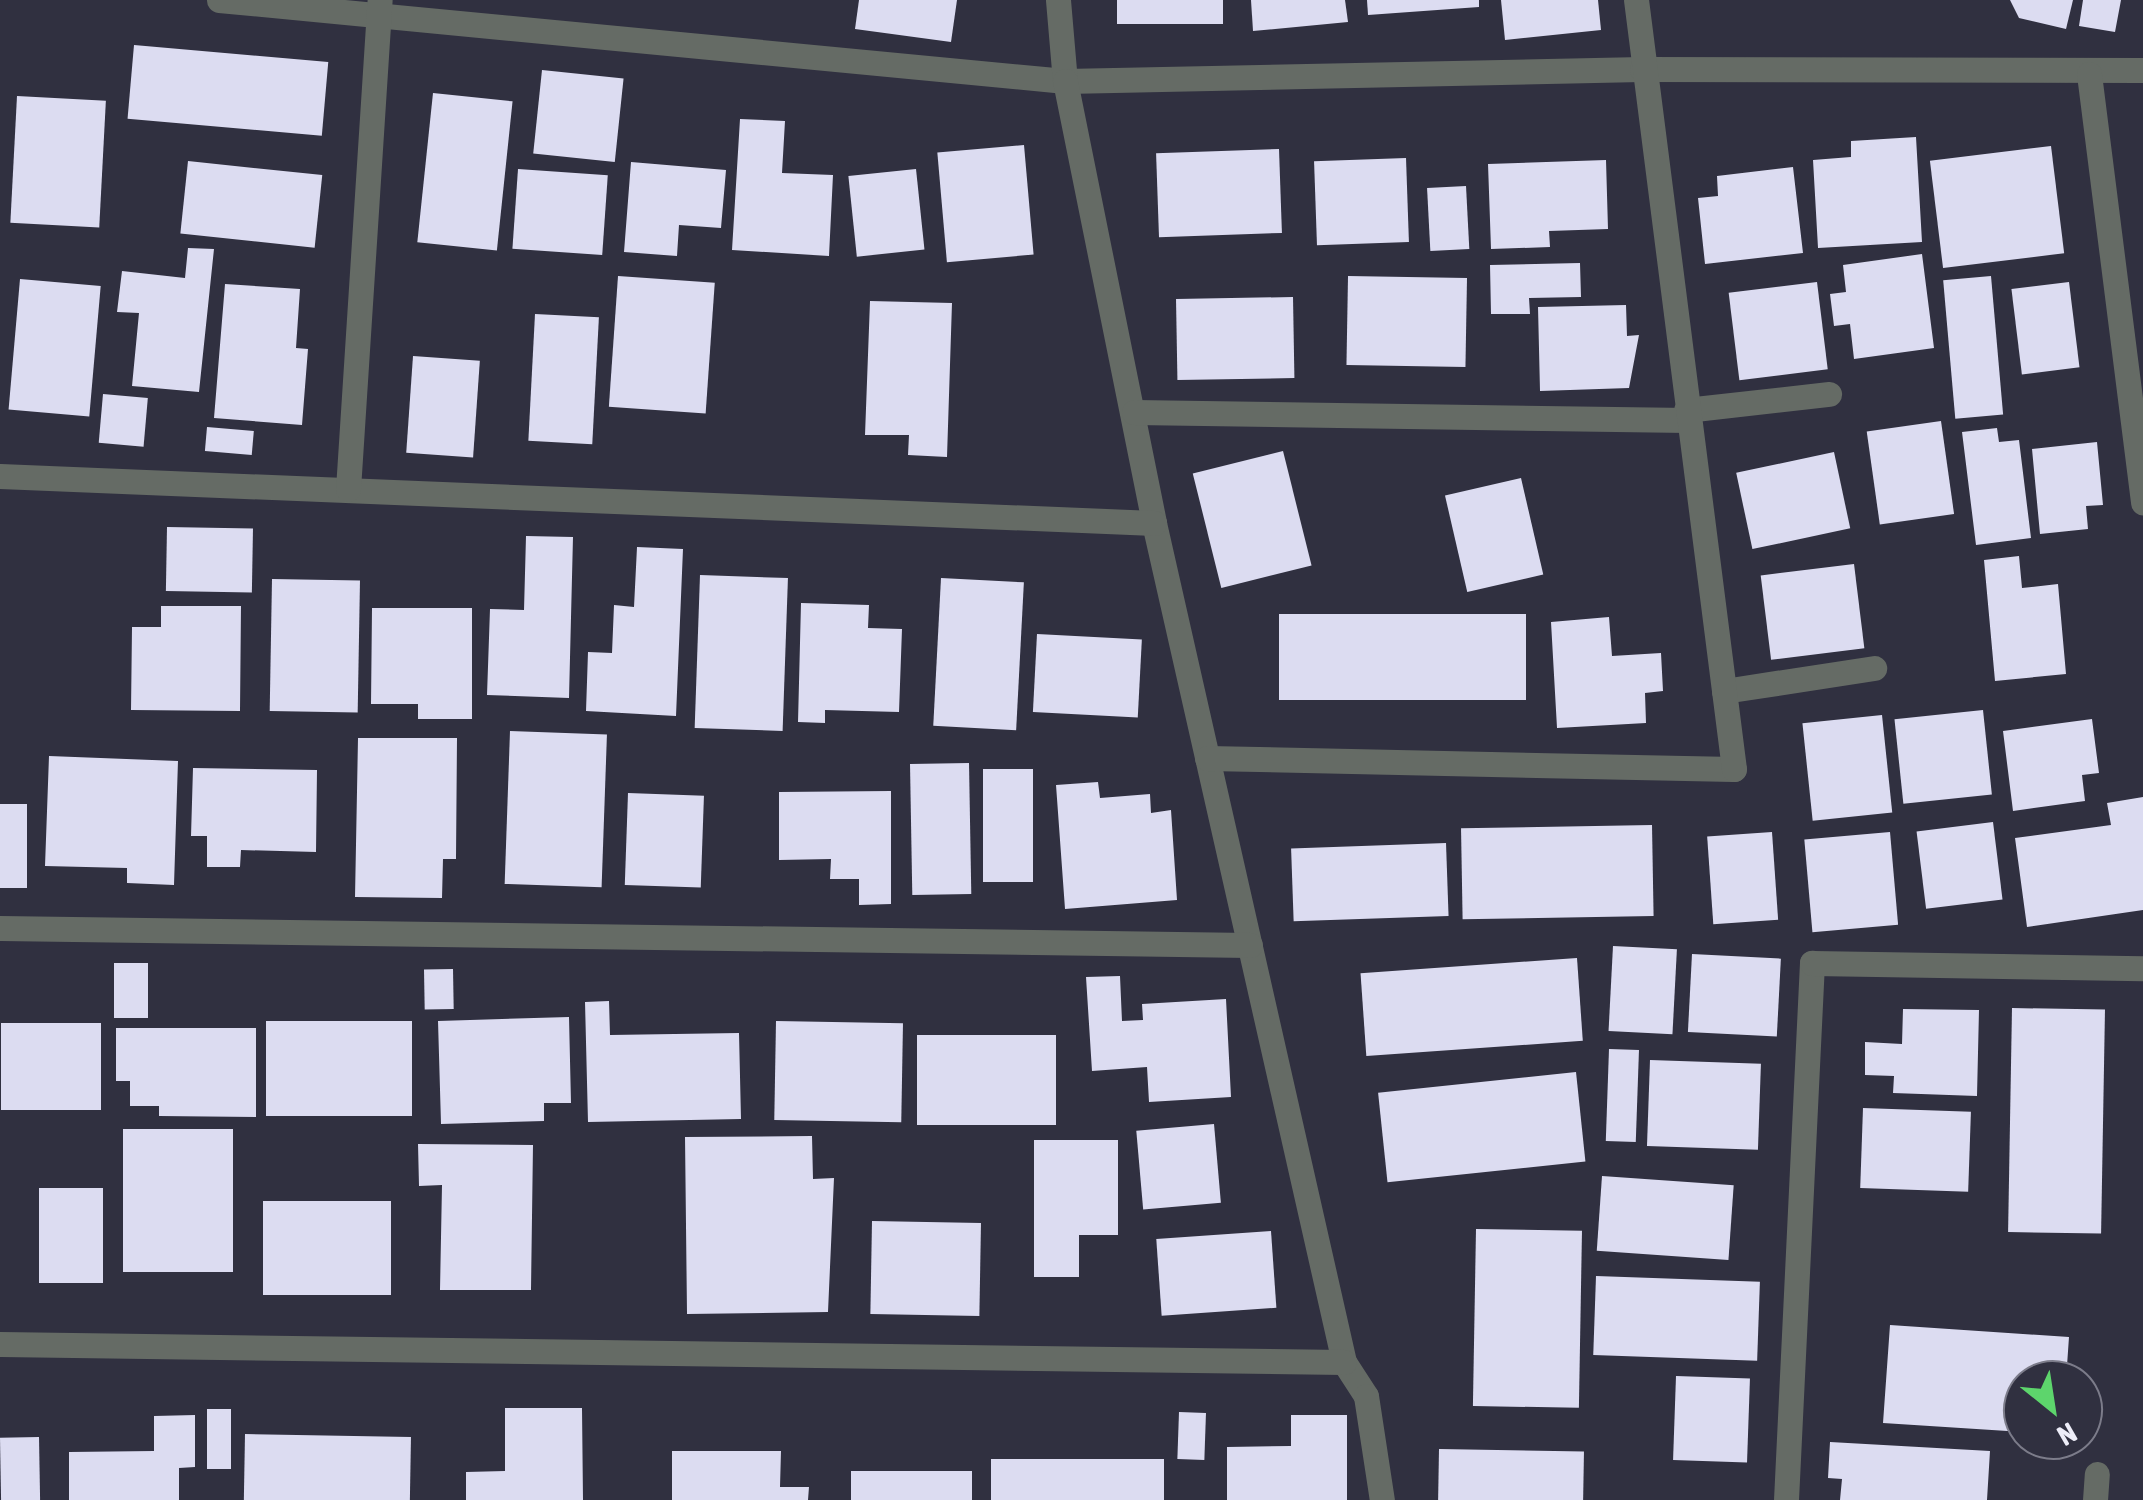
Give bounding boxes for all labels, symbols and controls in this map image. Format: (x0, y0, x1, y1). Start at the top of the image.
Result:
north arrow (2003, 1360, 2103, 1460)
text: N (2052, 1416, 2082, 1452)

